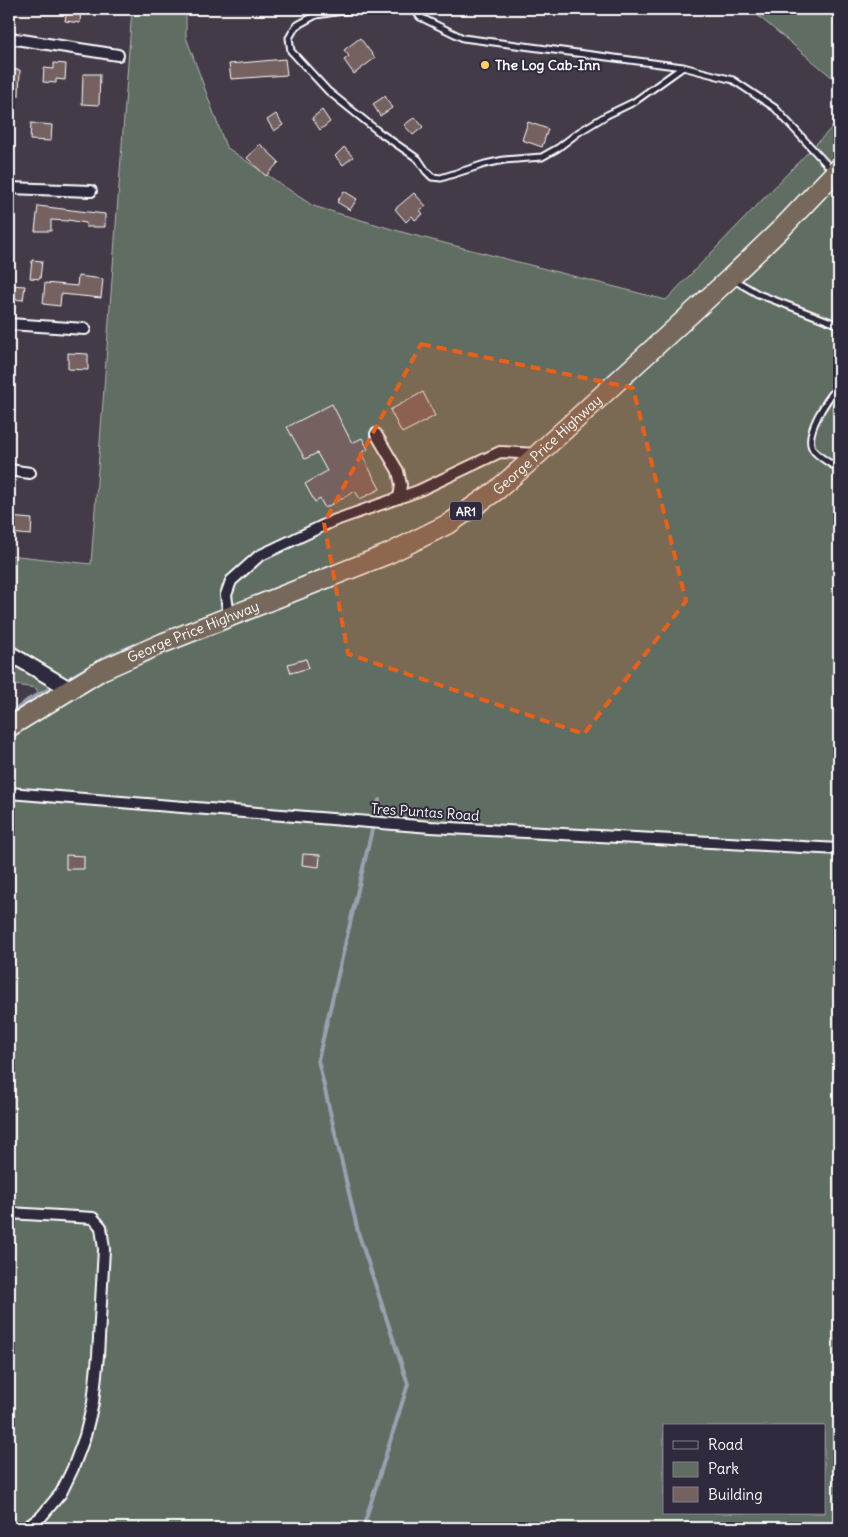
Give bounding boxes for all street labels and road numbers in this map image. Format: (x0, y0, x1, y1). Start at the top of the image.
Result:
street label: George Price Highway (489, 391, 605, 499)
road number: AR1 (450, 502, 482, 520)
street label: George Price Highway (124, 597, 262, 667)
street label: Tres Puntas Road (370, 799, 480, 825)

